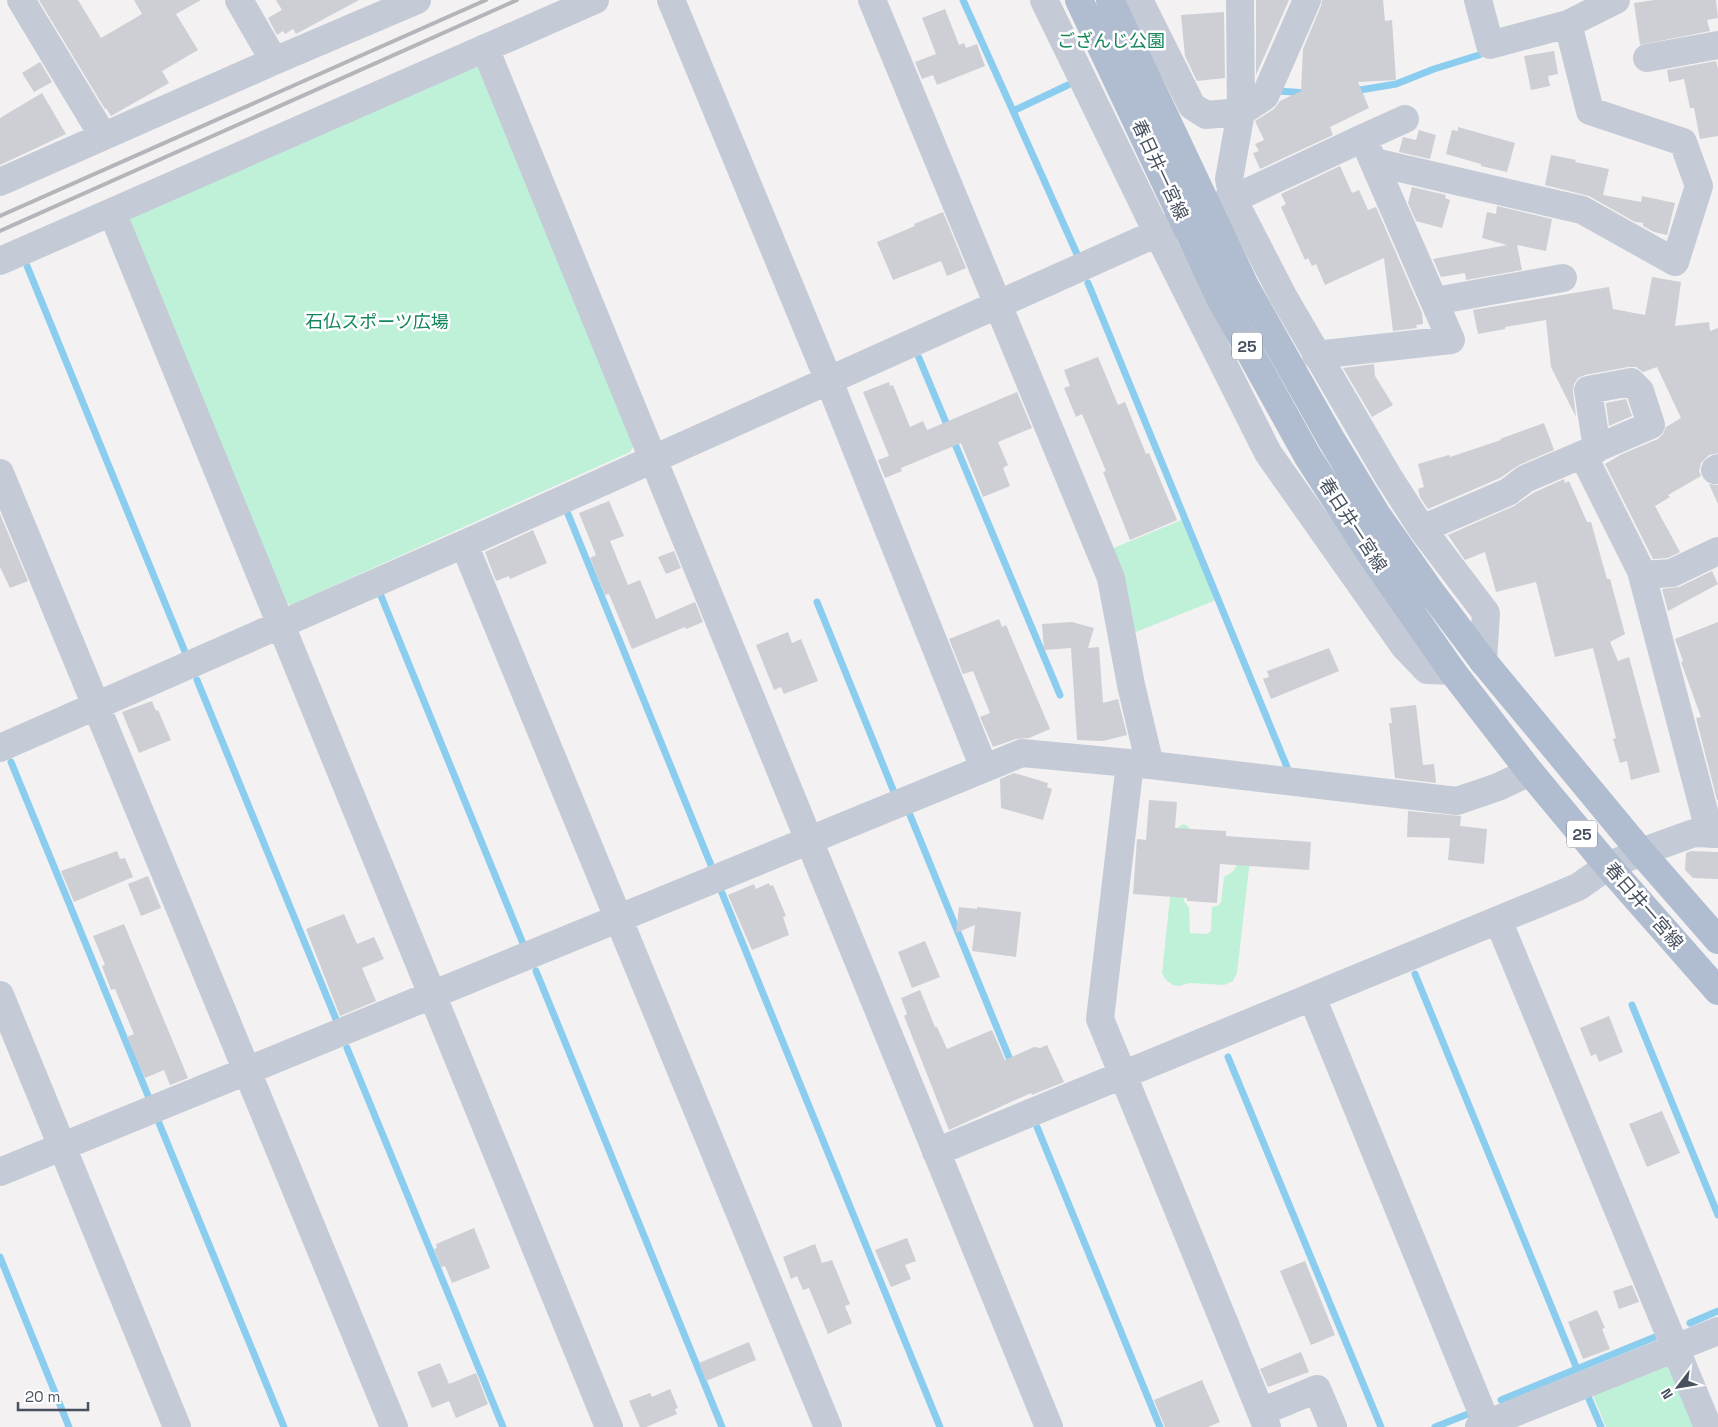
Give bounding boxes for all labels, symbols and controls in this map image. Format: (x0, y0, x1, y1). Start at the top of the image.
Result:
park label: ござんじ公園 (1057, 29, 1165, 52)
street label: 春日井一宮線 (1127, 116, 1194, 224)
park label: 石仏スポーツ広場 (305, 310, 449, 333)
road number: 25 (1232, 332, 1262, 360)
street label: 春日井一宮線 (1314, 473, 1392, 576)
road number: 25 (1567, 821, 1597, 848)
street label: 春日井一宮線 (1600, 857, 1688, 954)
north arrow (1653, 1362, 1703, 1412)
scale bar (18, 1380, 88, 1412)
text: N (1657, 1385, 1677, 1402)
text: 20 m (25, 1387, 60, 1406)

